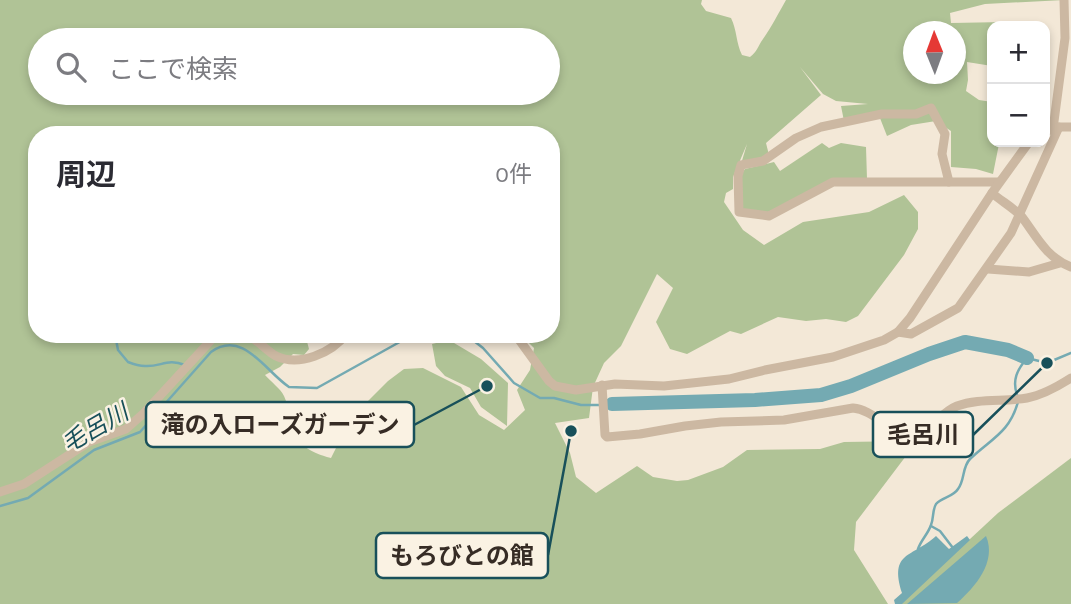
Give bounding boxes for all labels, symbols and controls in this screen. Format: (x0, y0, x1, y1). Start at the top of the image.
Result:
north arrow (903, 21, 966, 84)
map controls (987, 21, 1050, 147)
button: + (987, 21, 1050, 84)
search box (28, 28, 560, 105)
icon: search (52, 48, 90, 86)
text: ここで検索 (108, 54, 238, 85)
button: − (987, 84, 1050, 147)
text: 周辺 (56, 157, 116, 193)
text: 0件 (495, 161, 532, 188)
water label: 毛呂川 (57, 396, 136, 458)
callout: 滝の入ローズガーデン (146, 402, 414, 447)
text: 滝の入ローズガーデン (161, 411, 399, 439)
callout: 毛呂川 (873, 412, 973, 457)
text: 毛呂川 (887, 421, 959, 449)
callout: もろびとの館 (376, 533, 548, 578)
text: もろびとの館 (390, 542, 534, 570)

